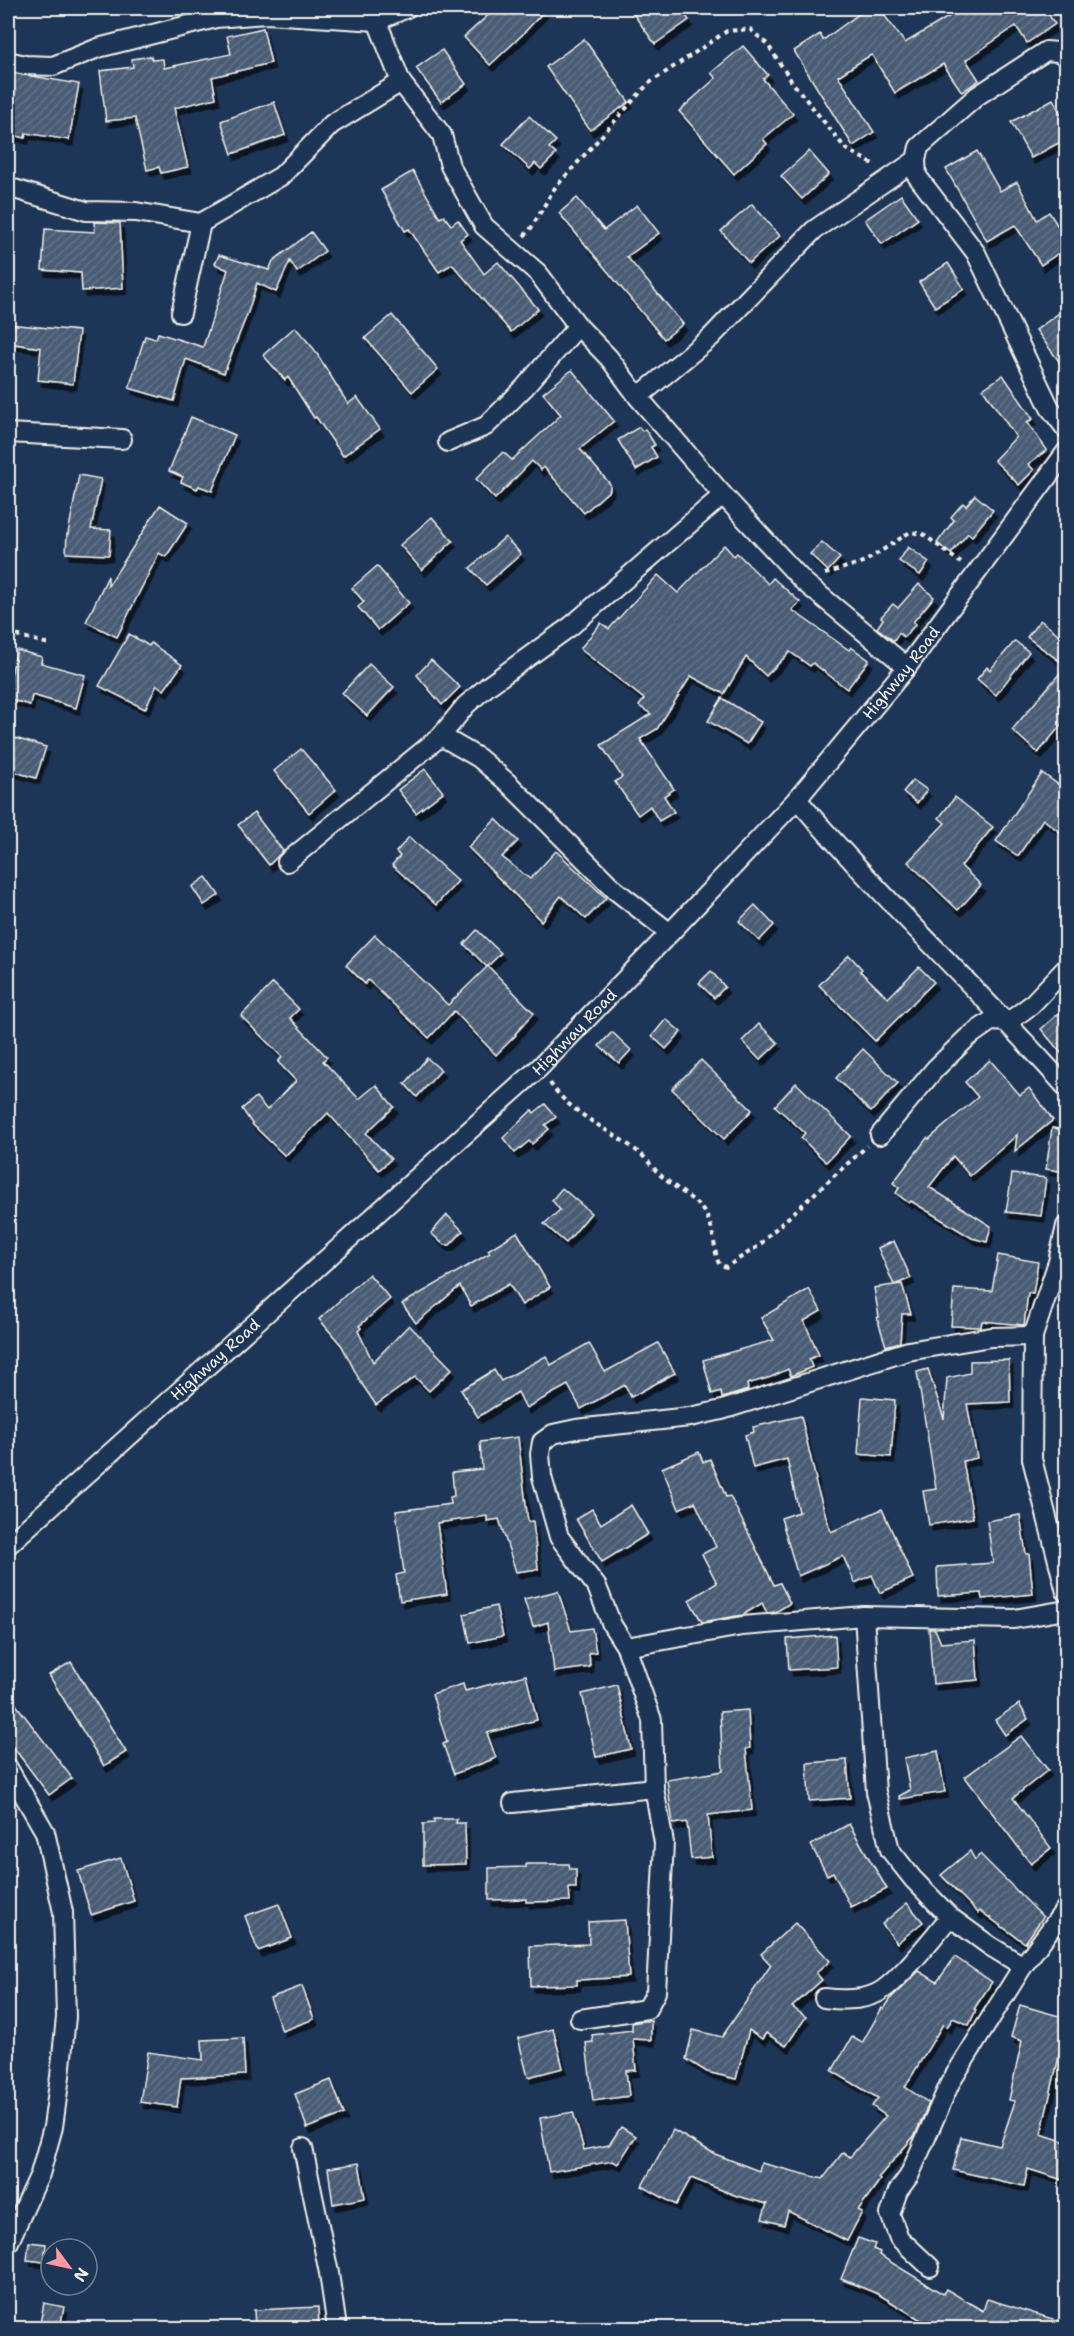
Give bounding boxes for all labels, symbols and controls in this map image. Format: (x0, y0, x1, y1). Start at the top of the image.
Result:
street label: Highway Road (857, 622, 944, 724)
street label: Highway Road (527, 984, 621, 1080)
street label: Highway Road (166, 1314, 264, 1405)
north arrow (39, 2237, 99, 2297)
text: N (69, 2264, 93, 2286)

